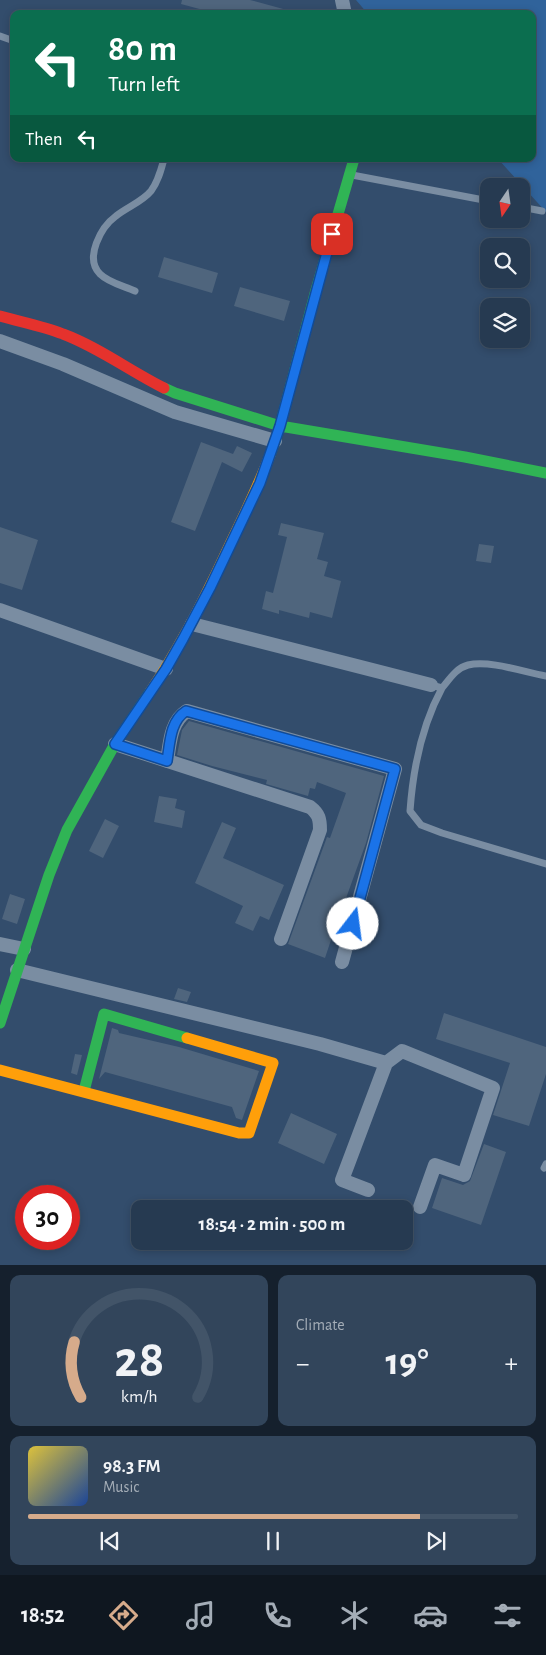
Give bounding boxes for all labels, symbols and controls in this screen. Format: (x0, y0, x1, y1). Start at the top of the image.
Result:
icon: left (25, 30, 90, 95)
text: 80 m (108, 32, 177, 67)
text: Turn left (108, 73, 180, 95)
icon: left (73, 125, 101, 153)
text: Then (25, 130, 63, 149)
north arrow (480, 178, 530, 228)
map controls (480, 178, 530, 348)
pin (311, 213, 353, 255)
icon: arrive (318, 220, 346, 248)
button: search (480, 238, 530, 288)
button: layers (480, 298, 530, 348)
position arrow (326, 897, 378, 949)
speed limit sign: 30 (15, 1185, 80, 1250)
text: 18:54 · 2 min · 500 m (199, 1215, 345, 1234)
text: Climate (296, 1317, 345, 1333)
text: 28 (114, 1334, 164, 1386)
text: 19° (385, 1344, 429, 1382)
text: − (296, 1350, 309, 1378)
text: + (505, 1350, 518, 1378)
text: km/h (121, 1388, 157, 1406)
text: 98.3 FM (103, 1457, 161, 1476)
text: Music (103, 1479, 139, 1495)
icon: previous (96, 1527, 124, 1555)
icon: pause (259, 1527, 287, 1555)
icon: next (422, 1527, 450, 1555)
icon: directions (106, 1598, 141, 1633)
icon: music (183, 1598, 218, 1633)
icon: phone (260, 1598, 295, 1633)
icon: climate (337, 1598, 372, 1633)
icon: car (413, 1598, 448, 1633)
icon: filters (490, 1598, 525, 1633)
text: 18:52 (21, 1604, 65, 1626)

